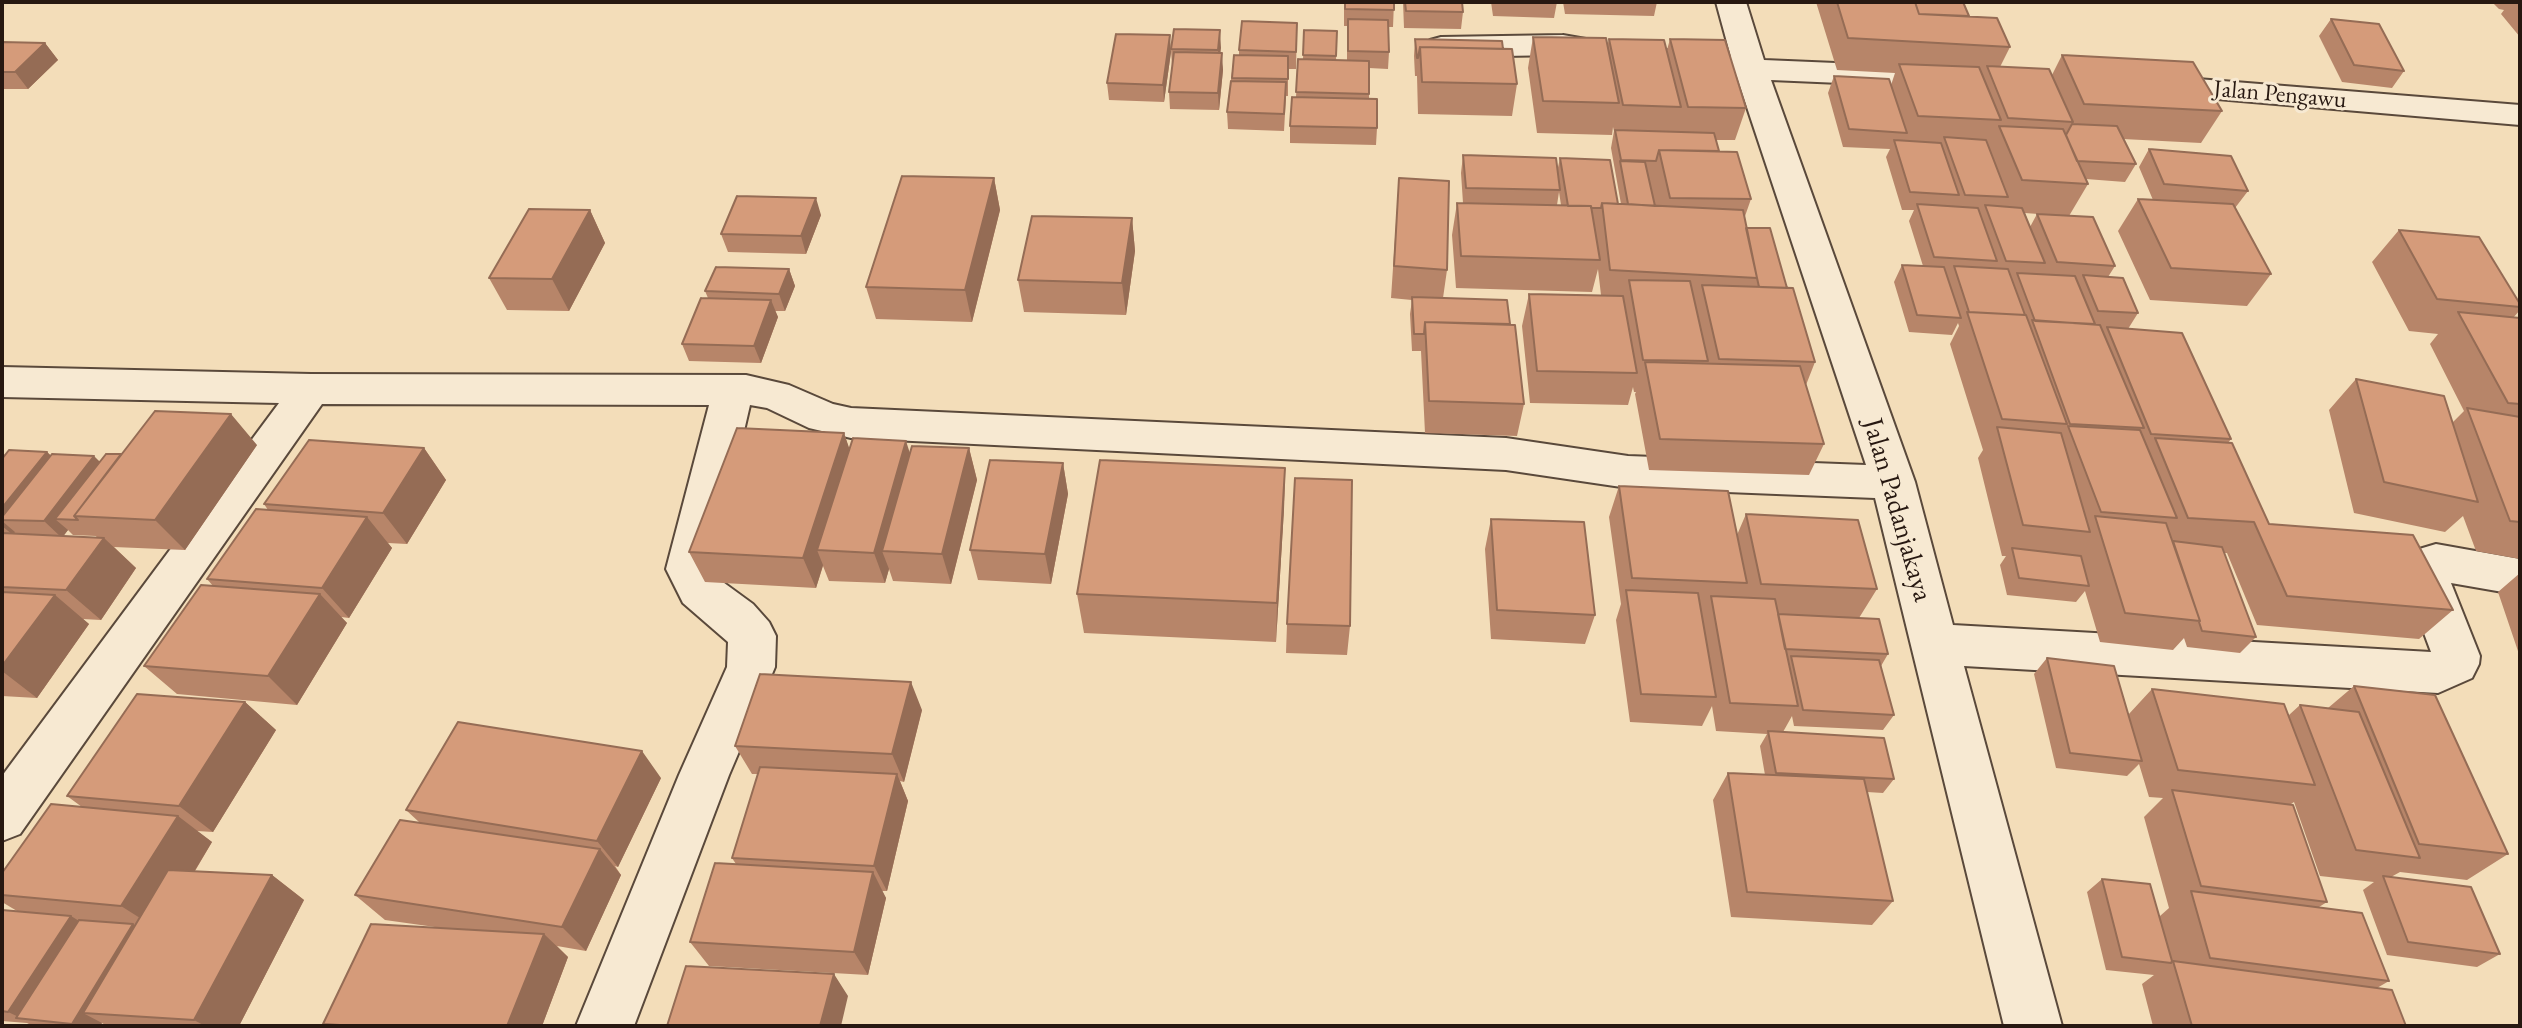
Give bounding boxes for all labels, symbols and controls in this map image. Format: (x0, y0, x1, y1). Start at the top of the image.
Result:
street label: Jalan Pengawu (2212, 75, 2348, 115)
street label: Jalan Padanjakaya (1855, 415, 1939, 605)

